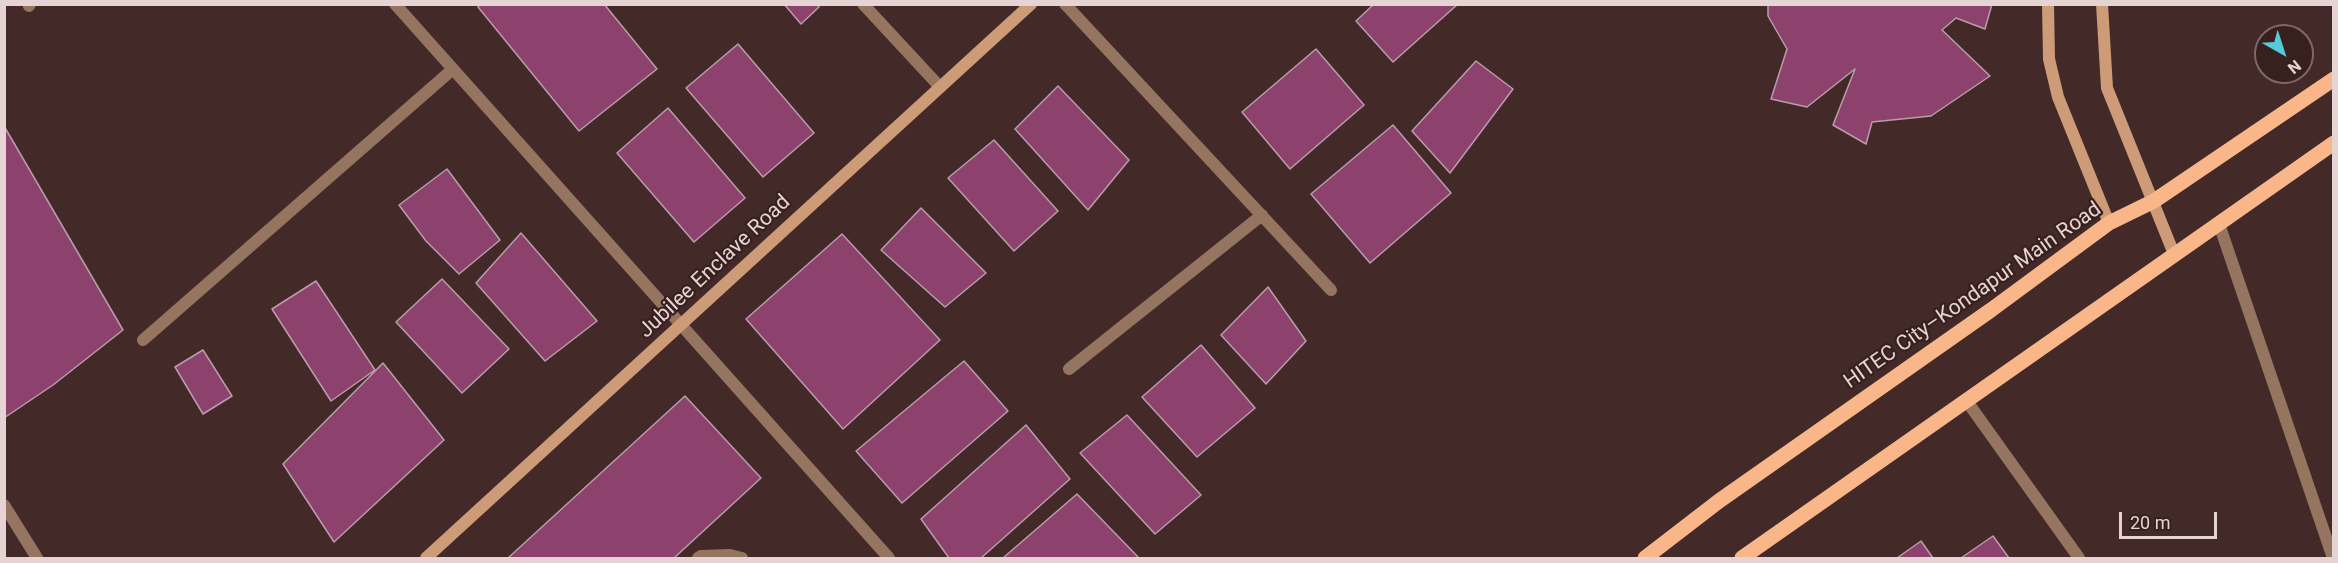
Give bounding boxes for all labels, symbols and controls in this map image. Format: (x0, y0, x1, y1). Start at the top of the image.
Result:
north arrow (2254, 24, 2314, 84)
text: N (2284, 56, 2305, 78)
street label: Jubilee Enclave Road (634, 190, 796, 344)
street label: HITEC City–Kondapur Main Road (1839, 197, 2107, 395)
scale bar (2122, 500, 2220, 538)
text: 20 m (2130, 512, 2170, 533)

